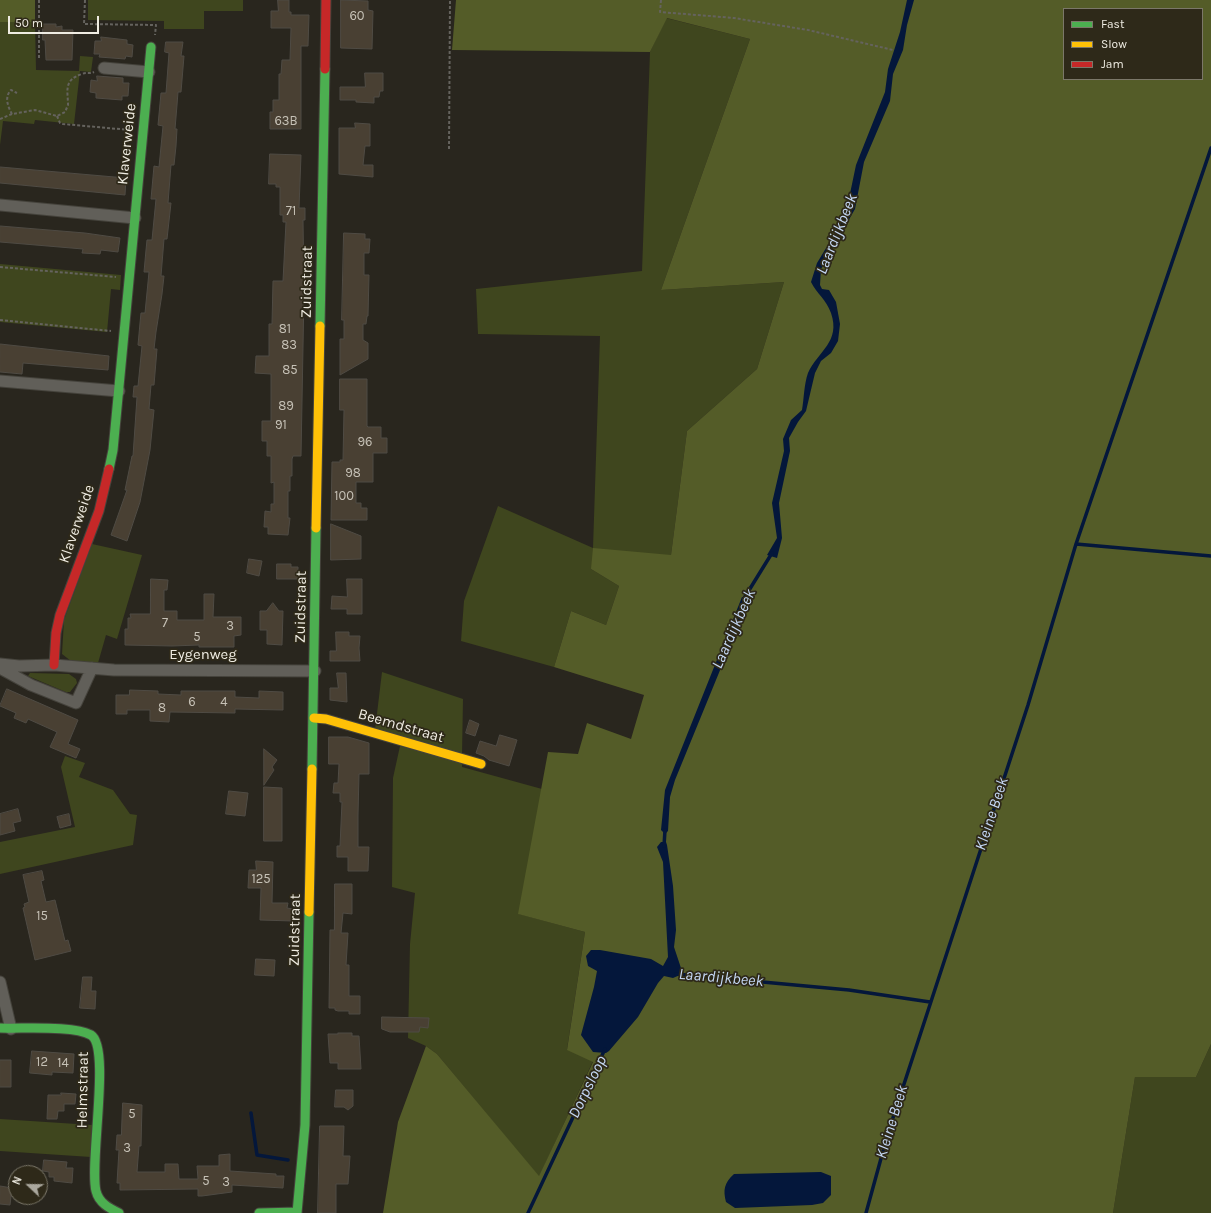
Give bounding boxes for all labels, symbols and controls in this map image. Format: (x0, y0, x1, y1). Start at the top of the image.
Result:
scale bar (10, 8, 101, 34)
house number: 60 (349, 8, 365, 24)
legend (1063, 8, 1203, 80)
text: 50 m (15, 16, 43, 30)
text: Fast (1101, 17, 1124, 31)
text: Slow (1101, 37, 1127, 51)
text: Jam (1101, 57, 1124, 71)
street label: Klaverweide (114, 102, 140, 186)
house number: 63B (274, 113, 298, 129)
water label: Laardijkbeek (812, 191, 862, 277)
house number: 71 (286, 203, 296, 219)
street label: Zuidstraat (297, 246, 317, 318)
house number: 81 (279, 321, 291, 337)
house number: 83 (281, 337, 297, 353)
house number: 85 (282, 362, 298, 378)
house number: 89 (278, 398, 294, 414)
house number: 91 (275, 417, 287, 433)
house number: 96 (358, 434, 372, 450)
house number: 98 (345, 465, 361, 481)
street label: Klaverweide (55, 482, 99, 566)
house number: 100 (334, 488, 354, 504)
street label: Zuidstraat (291, 571, 311, 643)
water label: Laardijkbeek (708, 586, 760, 672)
house number: 7 (162, 615, 168, 631)
house number: 3 (226, 618, 234, 634)
house number: 5 (193, 629, 201, 645)
street label: Eygenweg (169, 646, 237, 664)
house number: 6 (188, 694, 196, 710)
house number: 4 (220, 694, 228, 710)
house number: 8 (158, 700, 166, 716)
street label: Beemdstraat (356, 705, 446, 747)
water label: Kleine Beek (971, 775, 1013, 853)
house number: 125 (251, 871, 271, 887)
street label: Zuidstraat (285, 894, 305, 966)
house number: 15 (36, 908, 48, 924)
water label: Laardijkbeek (678, 965, 764, 991)
street label: Helmstraat (73, 1051, 93, 1129)
water label: Dorpsloop (565, 1053, 611, 1121)
house number: 12 (36, 1054, 48, 1070)
house number: 14 (57, 1055, 69, 1071)
water label: Kleine Beek (872, 1083, 912, 1161)
house number: 5 (128, 1106, 136, 1122)
house number: 3 (123, 1140, 131, 1156)
north arrow (8, 1165, 48, 1205)
house number: 5 (202, 1173, 210, 1189)
house number: 3 (222, 1174, 230, 1190)
text: N (10, 1175, 25, 1187)

